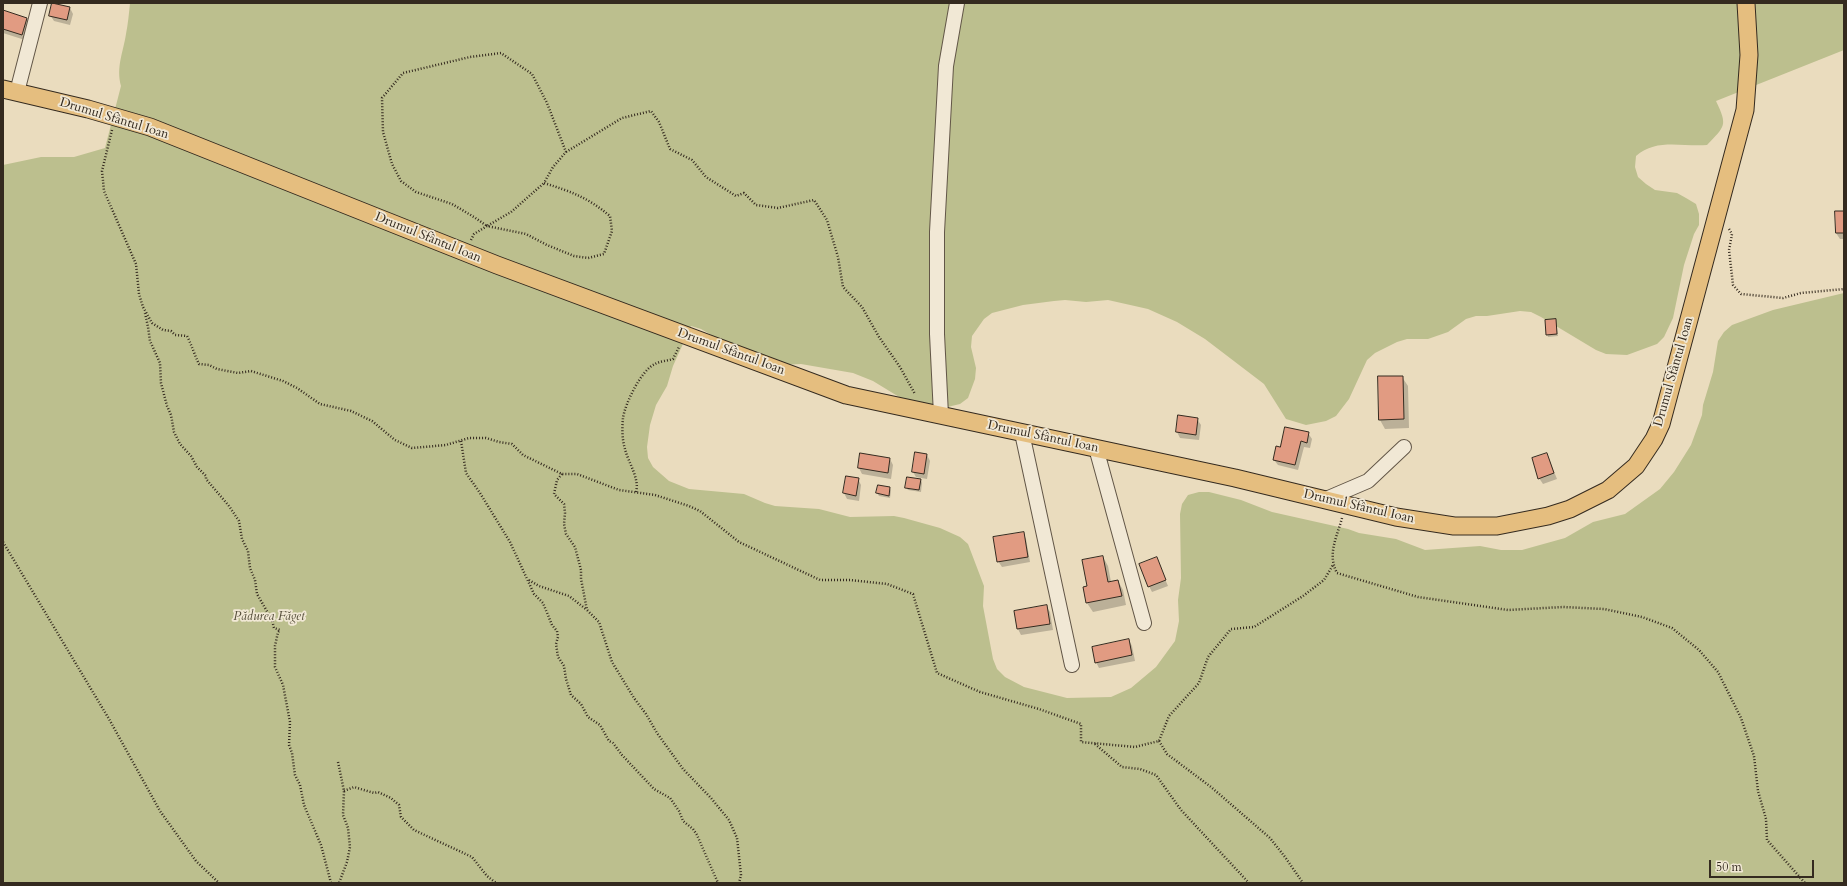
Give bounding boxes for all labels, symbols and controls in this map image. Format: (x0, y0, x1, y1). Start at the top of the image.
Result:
street label: Drumul Sfântul Ioan (58, 95, 170, 143)
street label: Drumul Sfântul Ioan (373, 210, 483, 266)
street label: Drumul Sfântul Ioan (1651, 315, 1697, 429)
street label: Drumul Sfântul Ioan (675, 325, 787, 379)
street label: Drumul Sfântul Ioan (986, 418, 1100, 456)
street label: Drumul Sfântul Ioan (1302, 487, 1416, 527)
park label: Pădurea Făget (233, 609, 305, 625)
scale bar (1711, 852, 1816, 878)
text: 50 m (1716, 859, 1742, 875)

